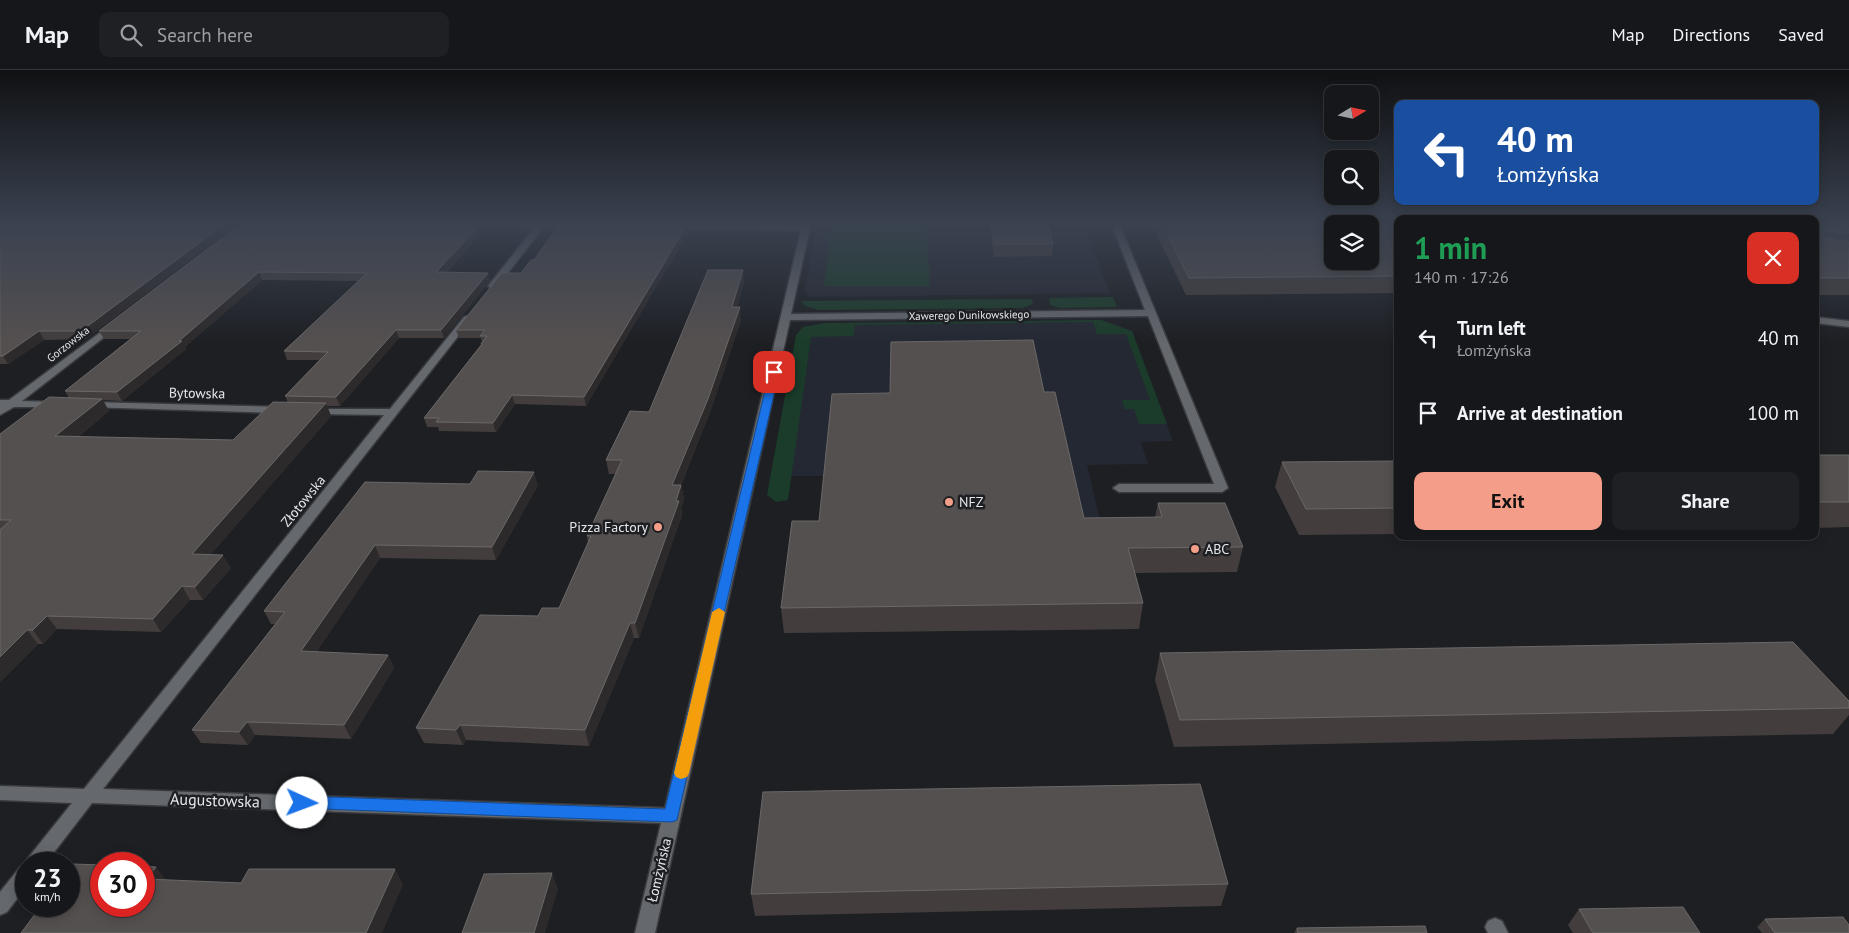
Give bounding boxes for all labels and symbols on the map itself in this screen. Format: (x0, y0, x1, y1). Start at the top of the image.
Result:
north arrow (1324, 85, 1379, 140)
street label: Xawerego Dunikowskiego (909, 307, 1030, 323)
street label: Gorzowska (44, 323, 92, 365)
pin (753, 351, 795, 393)
street label: Bytowska (169, 384, 225, 402)
street label: Złotowska (277, 472, 329, 530)
place label: NFZ (959, 493, 984, 511)
marker: NFZ (943, 496, 955, 508)
place label: Pizza Factory (569, 518, 648, 536)
marker: Pizza Factory (652, 521, 664, 533)
place label: ABC (1205, 540, 1229, 558)
marker: ABC (1189, 543, 1201, 555)
position arrow (275, 776, 327, 828)
street label: Augustowska (170, 788, 260, 812)
street label: Łomżyńska (643, 836, 675, 904)
speed limit sign: 30 (90, 852, 155, 917)

